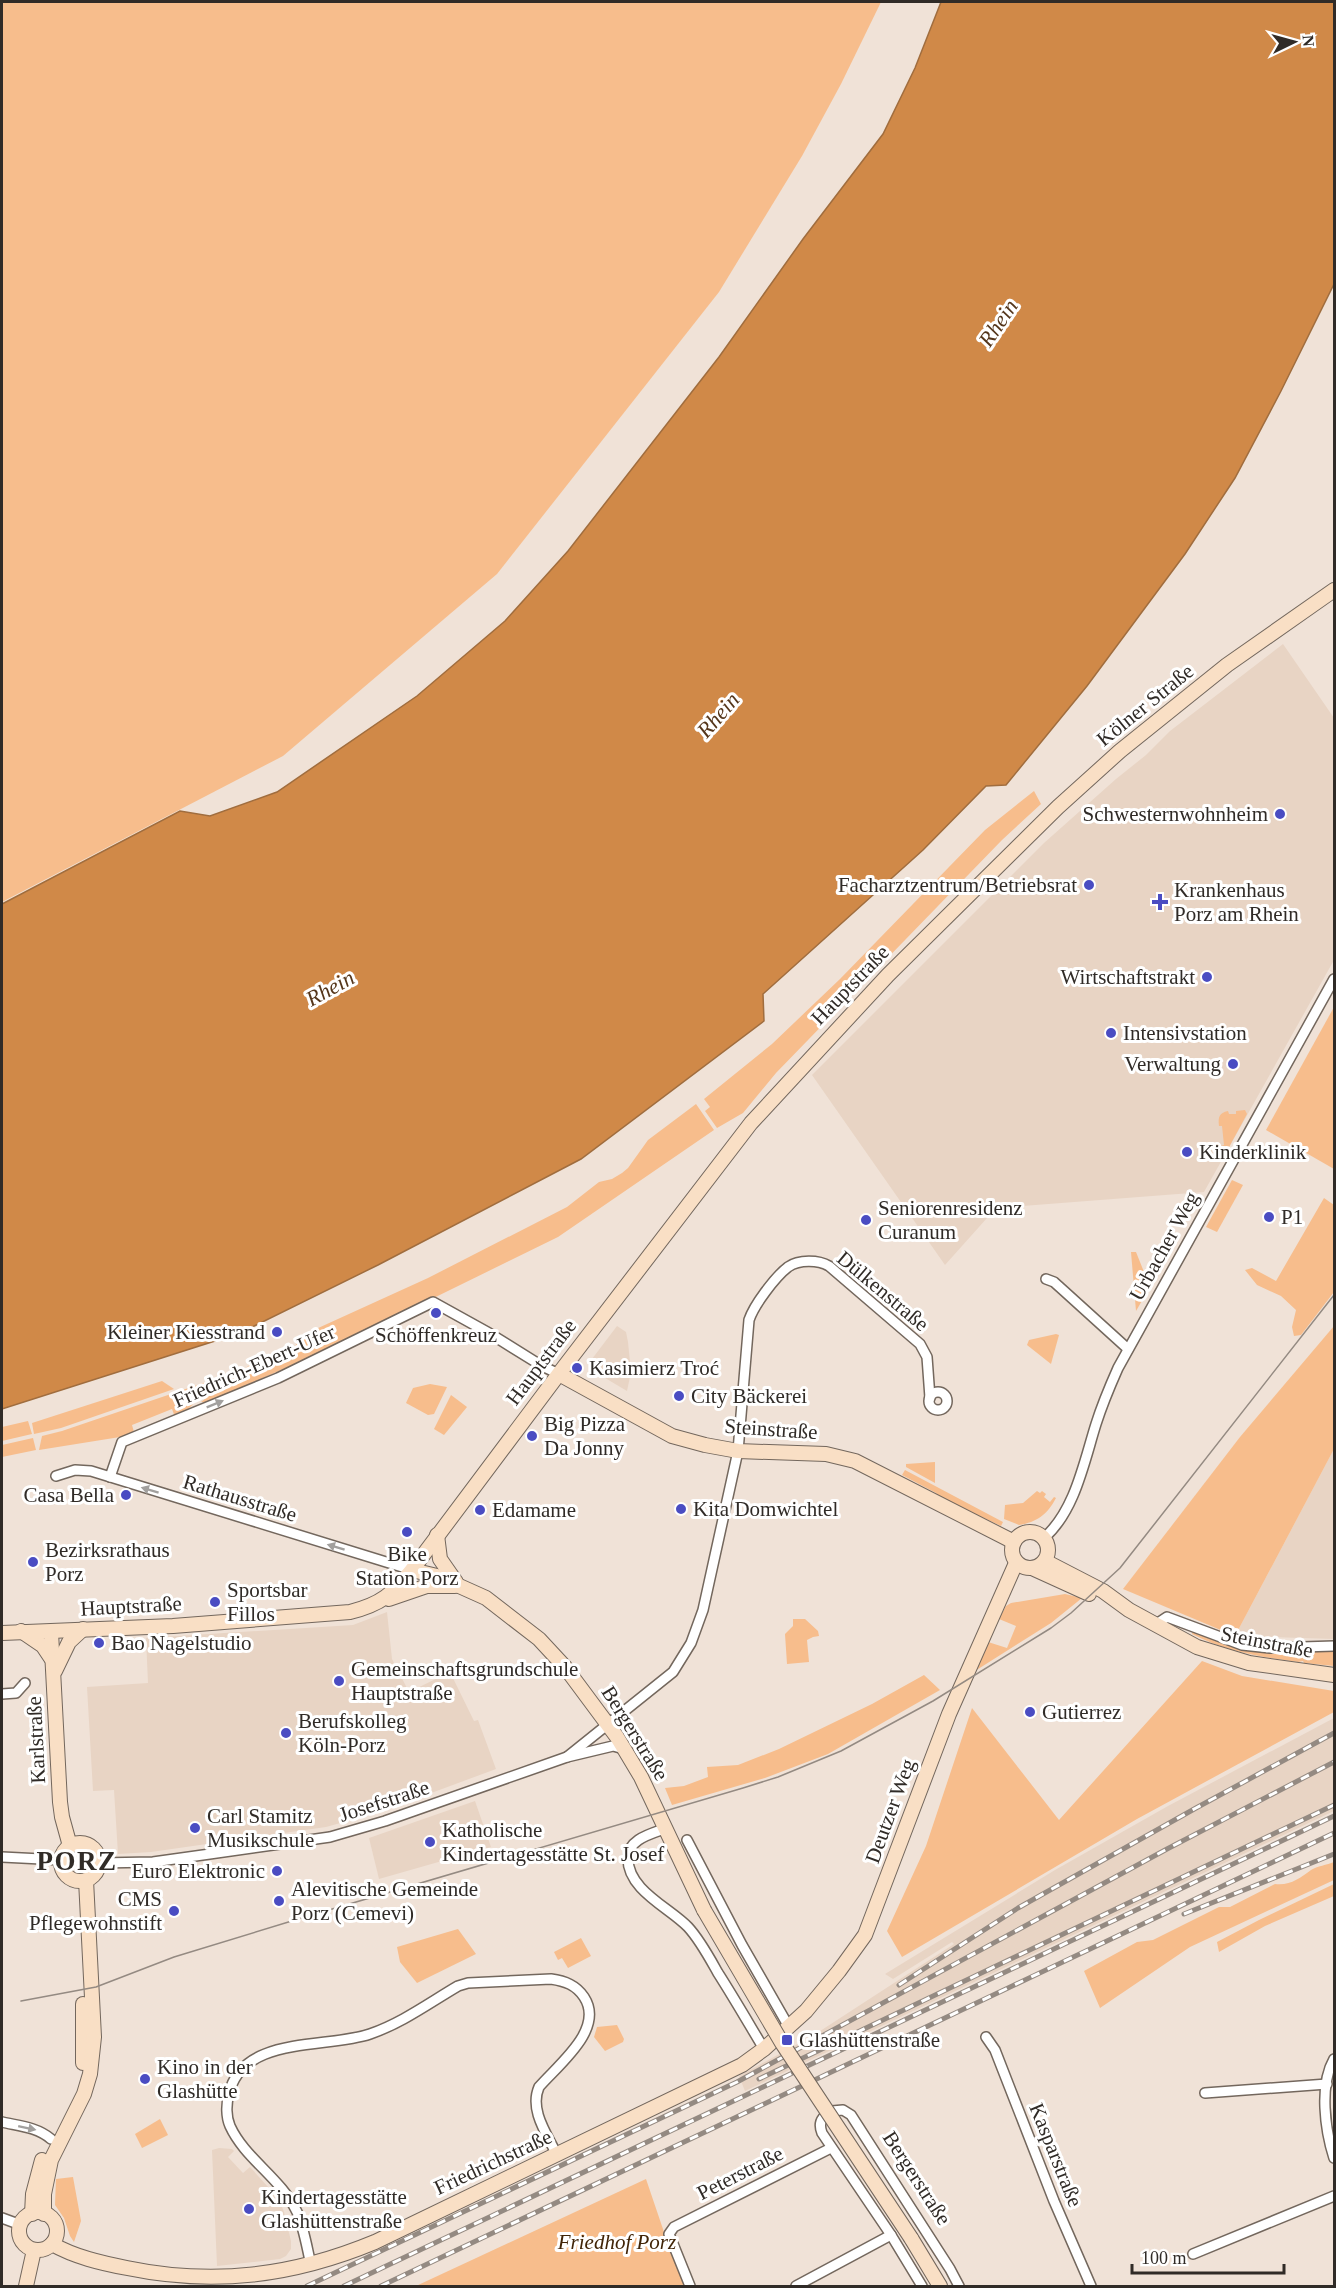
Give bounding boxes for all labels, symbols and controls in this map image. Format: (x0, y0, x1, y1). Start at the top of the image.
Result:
north arrow (1264, 12, 1324, 72)
text: N (1299, 34, 1317, 48)
water label: Rhein (973, 295, 1023, 352)
street label: Kölner Straße (1092, 659, 1198, 751)
water label: Rhein (691, 687, 744, 743)
place label: Schwesternwohnheim (1083, 802, 1268, 826)
marker: Schwesternwohnheim (1273, 807, 1287, 821)
place label: Facharztzentrum/Betriebsrat (838, 873, 1077, 897)
marker: Facharztzentrum/Betriebsrat (1082, 878, 1096, 892)
place label: Krankenhaus Porz am Rhein (1174, 878, 1299, 926)
marker: Krankenhaus Porz am Rhein (1151, 893, 1169, 911)
street label: Hauptstraße (806, 940, 894, 1030)
water label: Rhein (301, 965, 359, 1012)
place label: Wirtschaftstrakt (1061, 965, 1195, 989)
marker: Wirtschaftstrakt (1200, 970, 1214, 984)
place label: Intensivstation (1123, 1021, 1247, 1045)
marker: Intensivstation (1104, 1026, 1118, 1040)
place label: Verwaltung (1124, 1052, 1221, 1076)
marker: Verwaltung (1226, 1057, 1240, 1071)
place label: Kinderklinik (1199, 1140, 1307, 1164)
marker: Kinderklinik (1180, 1145, 1194, 1159)
street label: Urbacher Weg (1124, 1187, 1204, 1305)
place label: Seniorenresidenz Curanum (878, 1196, 1023, 1244)
place label: P1 (1281, 1205, 1303, 1229)
marker: P1 (1262, 1210, 1276, 1224)
marker: Seniorenresidenz Curanum (859, 1213, 873, 1227)
street label: Dülkenstraße (832, 1246, 934, 1336)
marker: Schöffenkreuz (429, 1306, 443, 1320)
street label: Hauptstraße (501, 1314, 581, 1410)
street label: Friedrich-Ebert-Ufer (169, 1319, 339, 1413)
place label: Kleiner Kiesstrand (107, 1320, 265, 1344)
place label: Schöffenkreuz (375, 1323, 497, 1347)
marker: Kleiner Kiesstrand (270, 1325, 284, 1339)
place label: Kasimierz Troć (589, 1356, 719, 1380)
marker: Kasimierz Troć (570, 1361, 584, 1375)
place label: City Bäckerei (691, 1384, 807, 1408)
marker: City Bäckerei (672, 1389, 686, 1403)
one-way arrow (206, 1399, 224, 1409)
place label: Big Pizza Da Jonny (544, 1412, 626, 1460)
street label: Steinstraße (724, 1414, 818, 1444)
marker: Big Pizza Da Jonny (525, 1429, 539, 1443)
street label: Rathausstraße (180, 1469, 300, 1527)
place label: Casa Bella (24, 1483, 115, 1507)
one-way arrow (141, 1484, 159, 1494)
marker: Casa Bella (119, 1488, 133, 1502)
place label: Kita Domwichtel (693, 1497, 838, 1521)
place label: Edamame (492, 1498, 576, 1522)
marker: Kita Domwichtel (674, 1502, 688, 1516)
marker: Edamame (473, 1503, 487, 1517)
marker: Bike Station Porz (400, 1525, 414, 1539)
place label: Bezirksrathaus Porz (45, 1538, 170, 1586)
one-way arrow (327, 1542, 345, 1551)
place label: Bike Station Porz (355, 1542, 459, 1590)
marker: Bezirksrathaus Porz (26, 1555, 40, 1569)
place label: Sportsbar Fillos (227, 1578, 308, 1626)
street label: Hauptstraße (80, 1591, 182, 1621)
marker: Sportsbar Fillos (208, 1595, 222, 1609)
street label: Steinstraße (1219, 1621, 1315, 1663)
place label: Bao Nagelstudio (111, 1631, 252, 1655)
marker: Bao Nagelstudio (92, 1636, 106, 1650)
place label: Gemeinschaftsgrundschule Hauptstraße (351, 1657, 578, 1705)
marker: Gemeinschaftsgrundschule Hauptstraße (332, 1674, 346, 1688)
street label: Bergerstraße (596, 1681, 674, 1785)
street label: Karlstraße (22, 1696, 50, 1784)
place label: Gutierrez (1042, 1700, 1121, 1724)
marker: Gutierrez (1023, 1705, 1037, 1719)
place label: Berufskolleg Köln-Porz (298, 1709, 407, 1757)
marker: Berufskolleg Köln-Porz (279, 1726, 293, 1740)
street label: Deutzer Weg (860, 1755, 920, 1866)
street label: Josefstraße (336, 1775, 432, 1827)
place label: Carl Stamitz Musikschule (207, 1804, 314, 1852)
place label: Katholische Kindertagesstätte St. Josef (442, 1818, 664, 1866)
marker: Carl Stamitz Musikschule (188, 1821, 202, 1835)
marker: Katholische Kindertagesstätte St. Josef (423, 1835, 437, 1849)
district label: PORZ (36, 1846, 118, 1876)
place label: Euro Elektronic (131, 1859, 265, 1883)
marker: Euro Elektronic (270, 1864, 284, 1878)
place label: Alevitische Gemeinde Porz (Cemevi) (291, 1877, 478, 1925)
place label: CMS Pflegewohnstift (29, 1887, 162, 1935)
marker: Alevitische Gemeinde Porz (Cemevi) (272, 1894, 286, 1908)
marker: CMS Pflegewohnstift (167, 1904, 181, 1918)
place label: Glashüttenstraße (799, 2028, 940, 2052)
marker: Glashüttenstraße (780, 2033, 794, 2047)
place label: Kino in der Glashütte (157, 2055, 253, 2103)
marker: Kino in der Glashütte (138, 2072, 152, 2086)
street label: Kasparstraße (1024, 2100, 1088, 2210)
one-way arrow (18, 2124, 37, 2133)
street label: Friedrichstraße (430, 2124, 556, 2200)
street label: Bergerstraße (878, 2127, 956, 2229)
street label: Peterstraße (693, 2141, 787, 2205)
place label: Kindertagesstätte Glashüttenstraße (261, 2185, 407, 2233)
marker: Kindertagesstätte Glashüttenstraße (242, 2202, 256, 2216)
park label: Friedhof Porz (557, 2230, 676, 2254)
scale bar (1132, 2237, 1284, 2275)
text: 100 m (1141, 2248, 1187, 2268)

